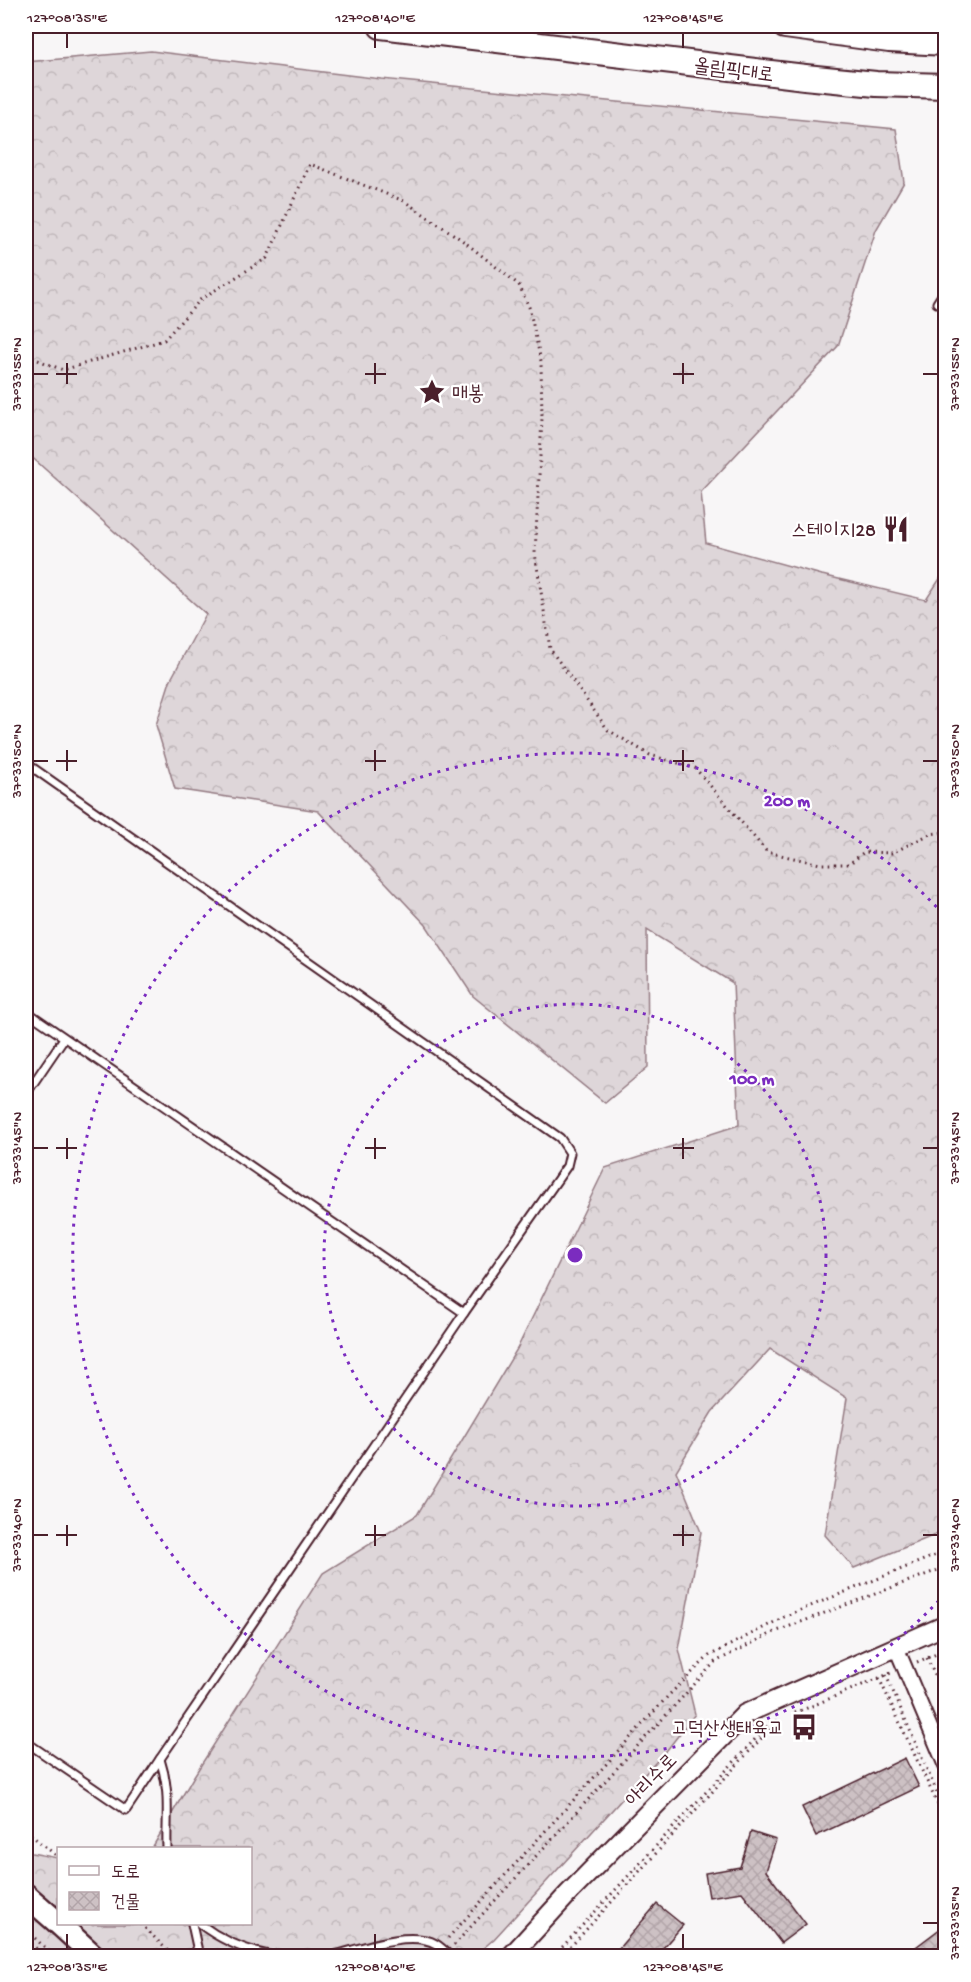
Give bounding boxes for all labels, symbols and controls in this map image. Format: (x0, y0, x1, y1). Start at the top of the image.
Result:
text: 127°08'35"E (26, 10, 108, 28)
text: 127°08'40"E (334, 10, 415, 28)
text: 127°08'45"E (642, 10, 723, 28)
street label: 올림픽대로 (692, 56, 775, 89)
text: 37°33'55"N (9, 337, 27, 412)
text: 37°33'55"N (947, 337, 965, 412)
place icon: 매봉 (417, 377, 447, 407)
place label: 매봉 (452, 384, 484, 407)
restaurant icon: 스테이지28 (881, 514, 911, 544)
place label: 스테이지28 (791, 521, 876, 544)
text: 37°33'50"N (9, 724, 27, 799)
text: 37°33'50"N (947, 724, 965, 799)
text: 200 m (764, 792, 810, 813)
text: 100 m (729, 1070, 775, 1091)
text: 37°33'45"N (9, 1111, 27, 1185)
text: 37°33'45"N (947, 1111, 965, 1185)
centre of rings (565, 1245, 585, 1265)
text: 37°33'40"N (9, 1498, 27, 1573)
text: 37°33'40"N (947, 1498, 965, 1573)
bus stop icon: 고덕산생태육교 (789, 1712, 819, 1742)
place label: 고덕산생태육교 (671, 1719, 784, 1742)
street label: 아리수로 (622, 1750, 683, 1813)
legend (57, 1847, 252, 1925)
text: 도로 (111, 1863, 140, 1884)
text: 37°33'35"N (947, 1886, 965, 1961)
text: 건물 (111, 1893, 140, 1914)
text: 127°08'35"E (26, 1959, 108, 1977)
text: 127°08'40"E (334, 1959, 415, 1977)
text: 127°08'45"E (642, 1959, 723, 1977)

